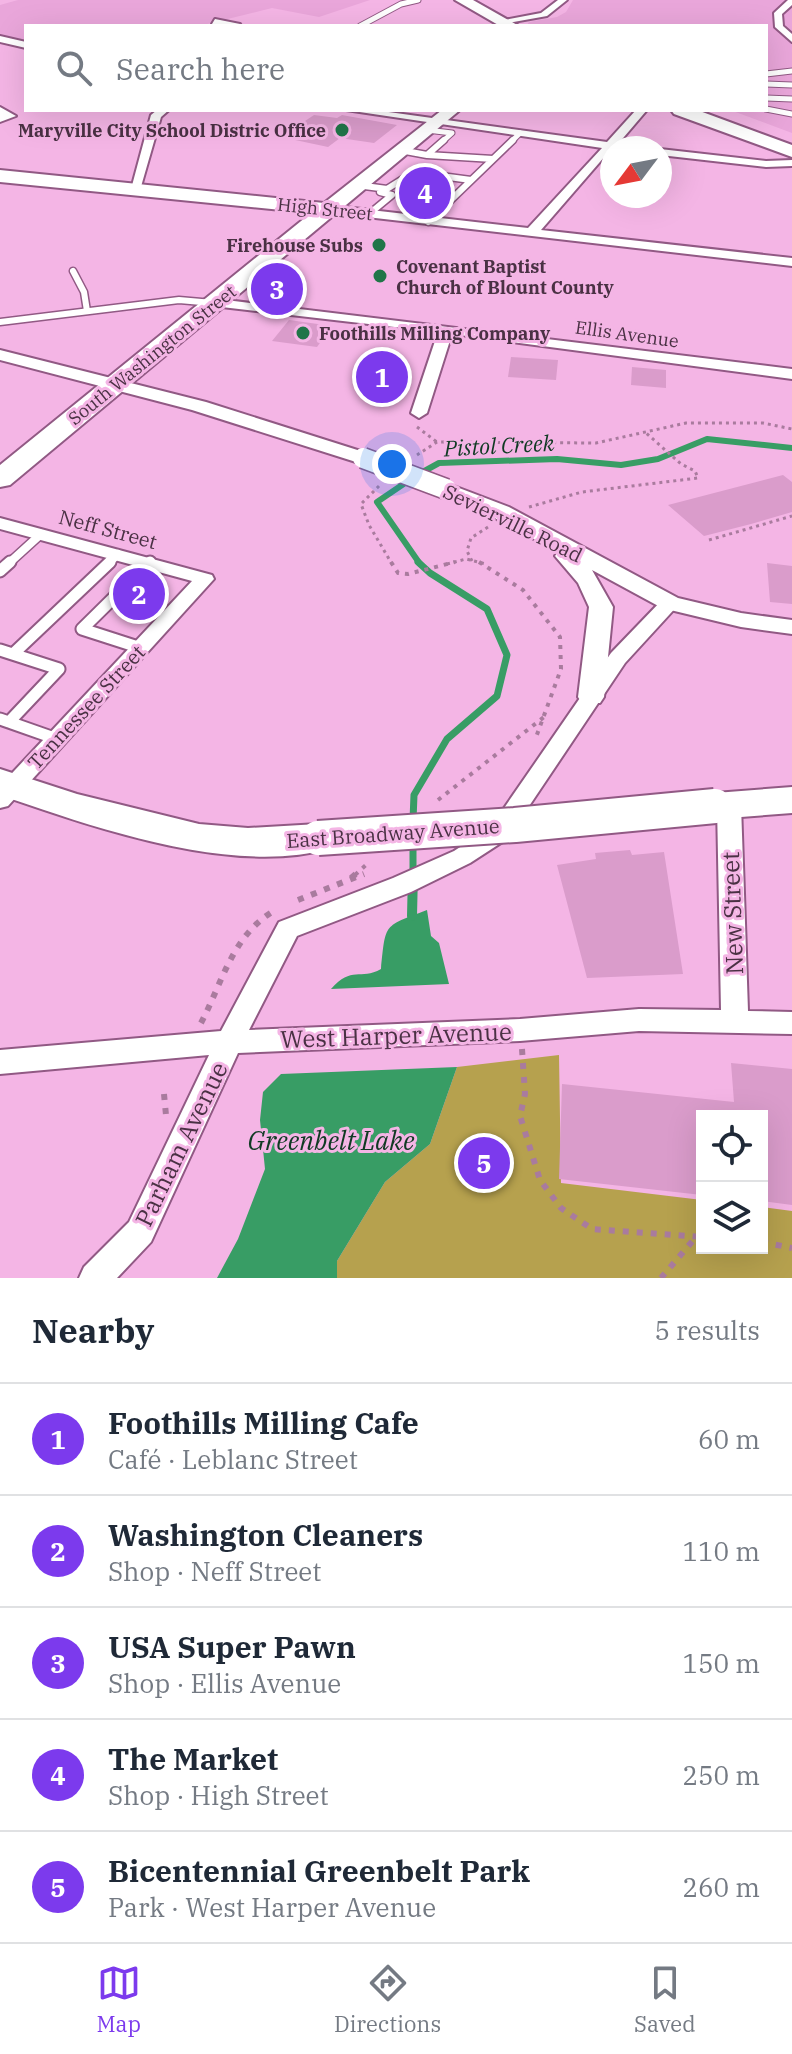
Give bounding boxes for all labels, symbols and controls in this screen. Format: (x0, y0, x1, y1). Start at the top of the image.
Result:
search box (24, 24, 768, 112)
icon: search (52, 46, 96, 90)
text: Search here (116, 49, 285, 88)
place label: Maryville City School Distric Office (18, 119, 326, 142)
marker: Maryville City School Distric Office (333, 121, 351, 139)
north arrow (600, 136, 672, 208)
pin: 4 (399, 163, 451, 223)
street label: High Street (276, 193, 374, 225)
place label: Firehouse Subs (226, 234, 363, 257)
marker: Firehouse Subs (370, 236, 388, 254)
place label: Covenant Baptist Church of Blount County (396, 255, 614, 299)
pin: 3 (251, 259, 303, 319)
marker: Covenant Baptist Church of Blount County (371, 267, 389, 285)
street label: South Washington Street (63, 280, 241, 430)
street label: Ellis Avenue (574, 315, 680, 353)
place label: Foothills Milling Company (319, 322, 551, 345)
marker: Foothills Milling Company (294, 324, 312, 342)
pin: 1 (356, 347, 408, 407)
water label: Pistol Creek (442, 428, 555, 462)
your location (372, 444, 412, 484)
street label: Sevierville Road (439, 478, 587, 568)
street label: Neff Street (56, 503, 160, 555)
pin: 2 (113, 564, 165, 624)
street label: Tennessee Street (21, 639, 151, 775)
street label: East Broadway Avenue (286, 812, 500, 854)
street label: New Street (714, 851, 750, 975)
street label: West Harper Avenue (280, 1015, 512, 1055)
street label: Parham Avenue (127, 1056, 235, 1232)
map controls (696, 1110, 768, 1254)
button: locate (696, 1110, 768, 1182)
water label: Greenbelt Lake (247, 1123, 415, 1157)
pin: 5 (458, 1133, 510, 1193)
button: layers (696, 1182, 768, 1254)
text: Nearby (32, 1308, 154, 1352)
text: 5 results (654, 1313, 760, 1347)
text: Foothills Milling Cafe (108, 1403, 419, 1442)
text: 1 (50, 1422, 66, 1456)
text: 60 m (698, 1422, 760, 1456)
text: Café · Leblanc Street (108, 1442, 358, 1476)
text: Washington Cleaners (108, 1515, 423, 1554)
text: 2 (50, 1534, 66, 1568)
text: 110 m (682, 1534, 760, 1568)
text: Shop · Neff Street (108, 1554, 322, 1588)
text: USA Super Pawn (108, 1627, 356, 1666)
text: 3 (50, 1646, 66, 1680)
text: 150 m (682, 1646, 760, 1680)
text: Shop · Ellis Avenue (108, 1666, 341, 1700)
text: The Market (108, 1739, 278, 1778)
text: 4 (50, 1758, 66, 1792)
text: 250 m (682, 1758, 760, 1792)
text: Shop · High Street (108, 1778, 329, 1812)
text: Bicentennial Greenbelt Park (108, 1851, 530, 1890)
text: 5 (50, 1870, 66, 1904)
text: 260 m (682, 1870, 760, 1904)
text: Park · West Harper Avenue (108, 1890, 436, 1924)
tab: Map (96, 1961, 141, 2038)
tab: Directions (334, 1961, 441, 2038)
tab: Saved (634, 1961, 696, 2038)

